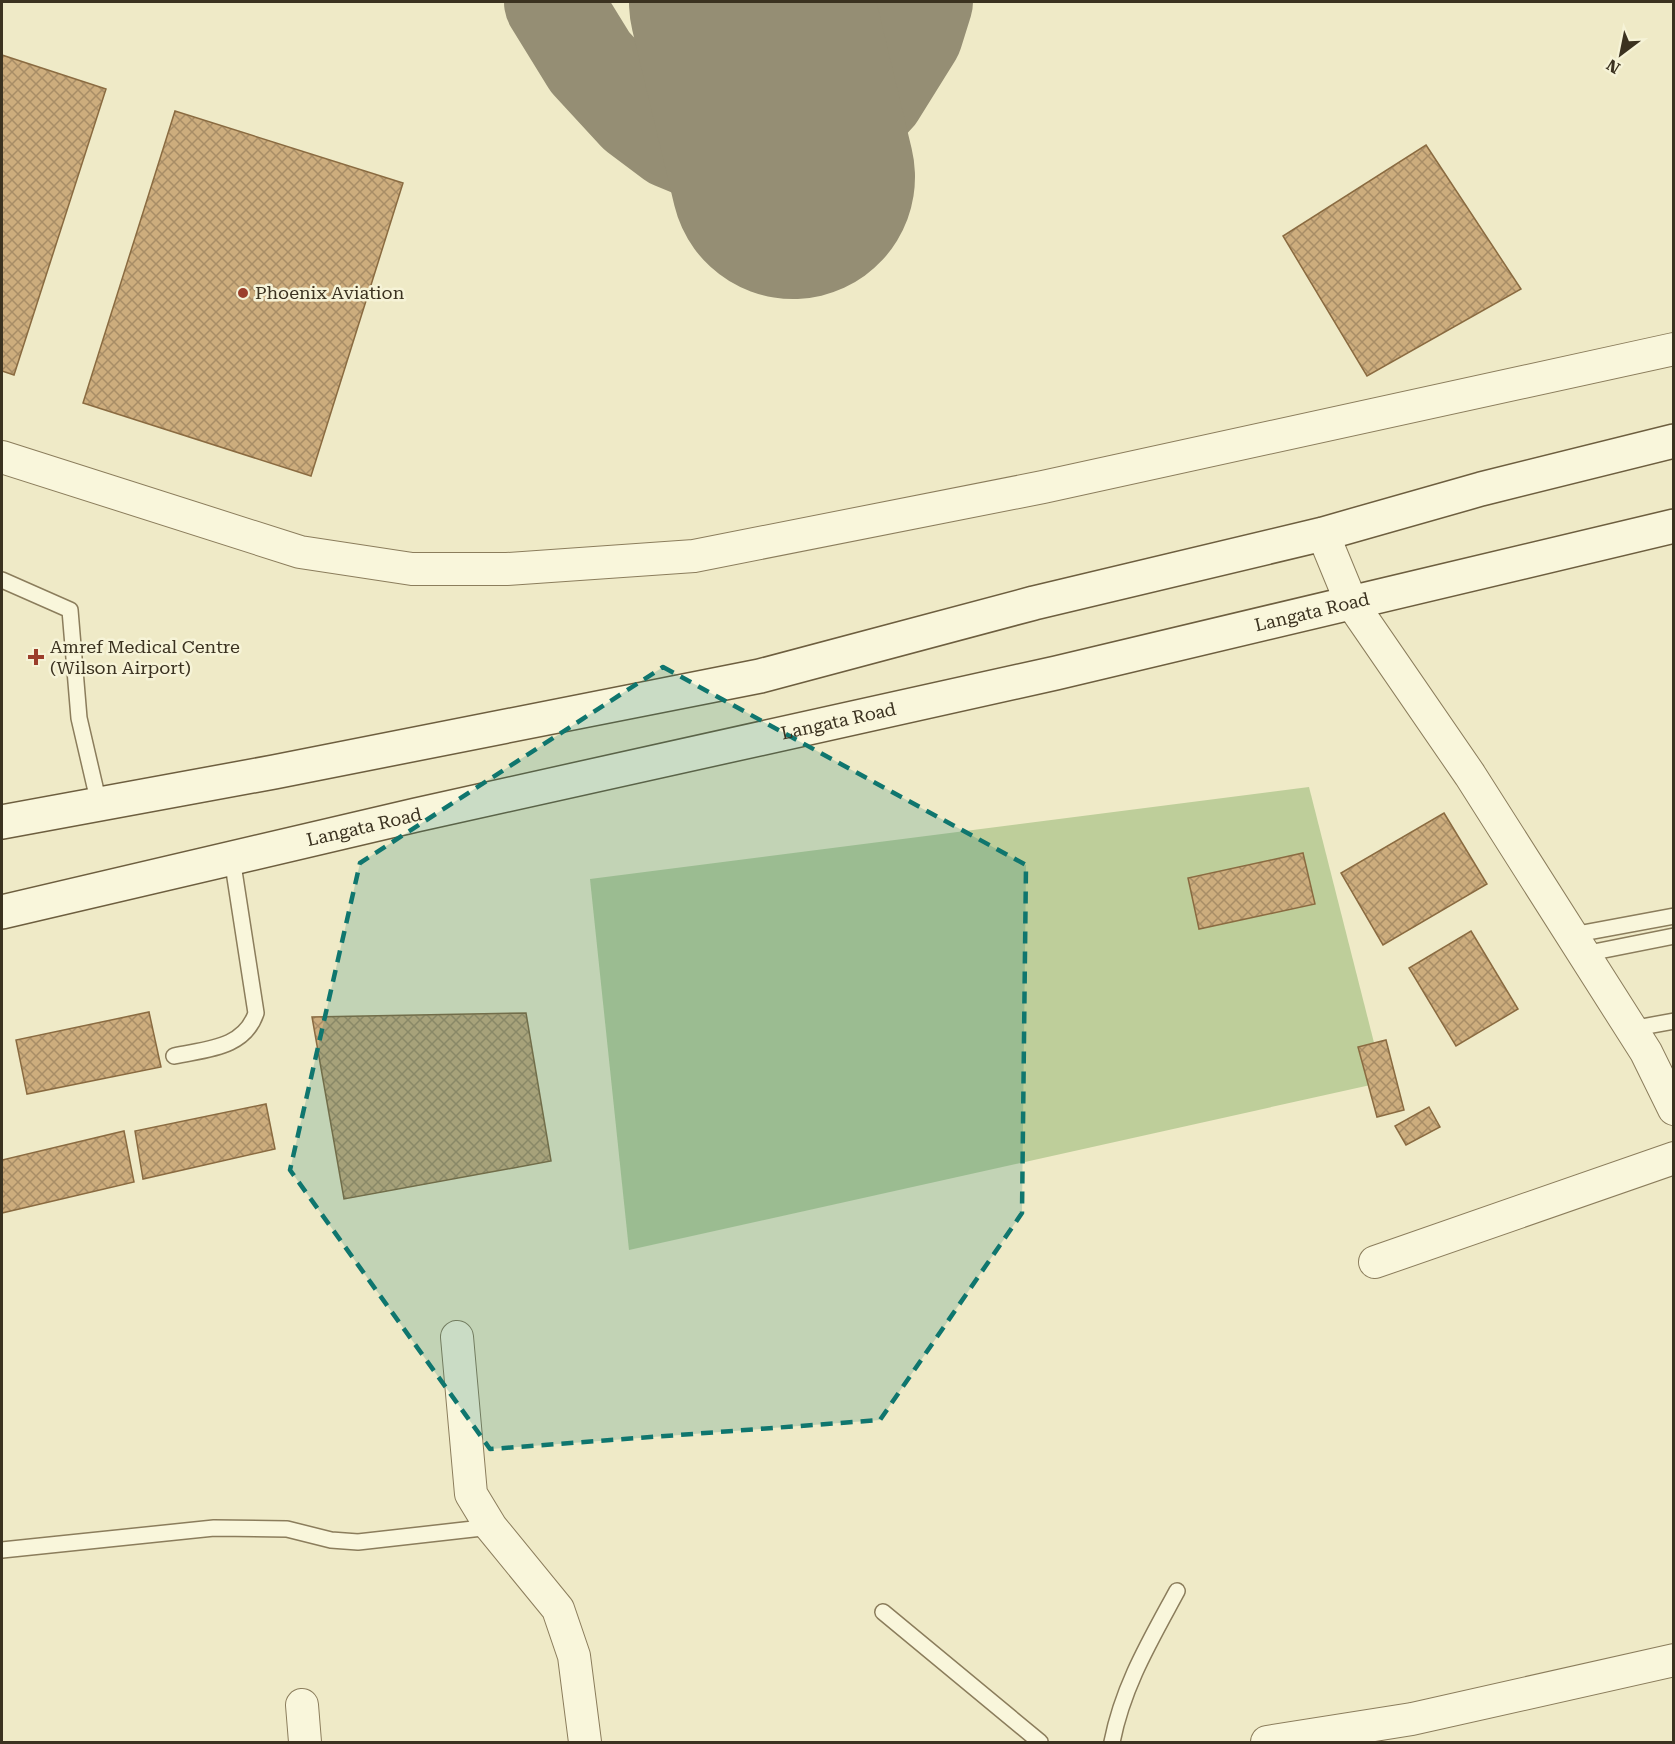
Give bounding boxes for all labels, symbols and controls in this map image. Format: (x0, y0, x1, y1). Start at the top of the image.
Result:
north arrow (1591, 24, 1651, 84)
text: N (1603, 55, 1624, 78)
place label: Phoenix Aviation (255, 282, 405, 303)
marker: Phoenix Aviation (236, 286, 250, 300)
street label: Langata Road (1252, 588, 1372, 635)
place label: Amref Medical Centre (Wilson Airport) (50, 636, 240, 678)
marker: Amref Medical Centre (Wilson Airport) (27, 648, 45, 666)
street label: Langata Road (779, 698, 898, 744)
street label: Langata Road (304, 803, 424, 850)

